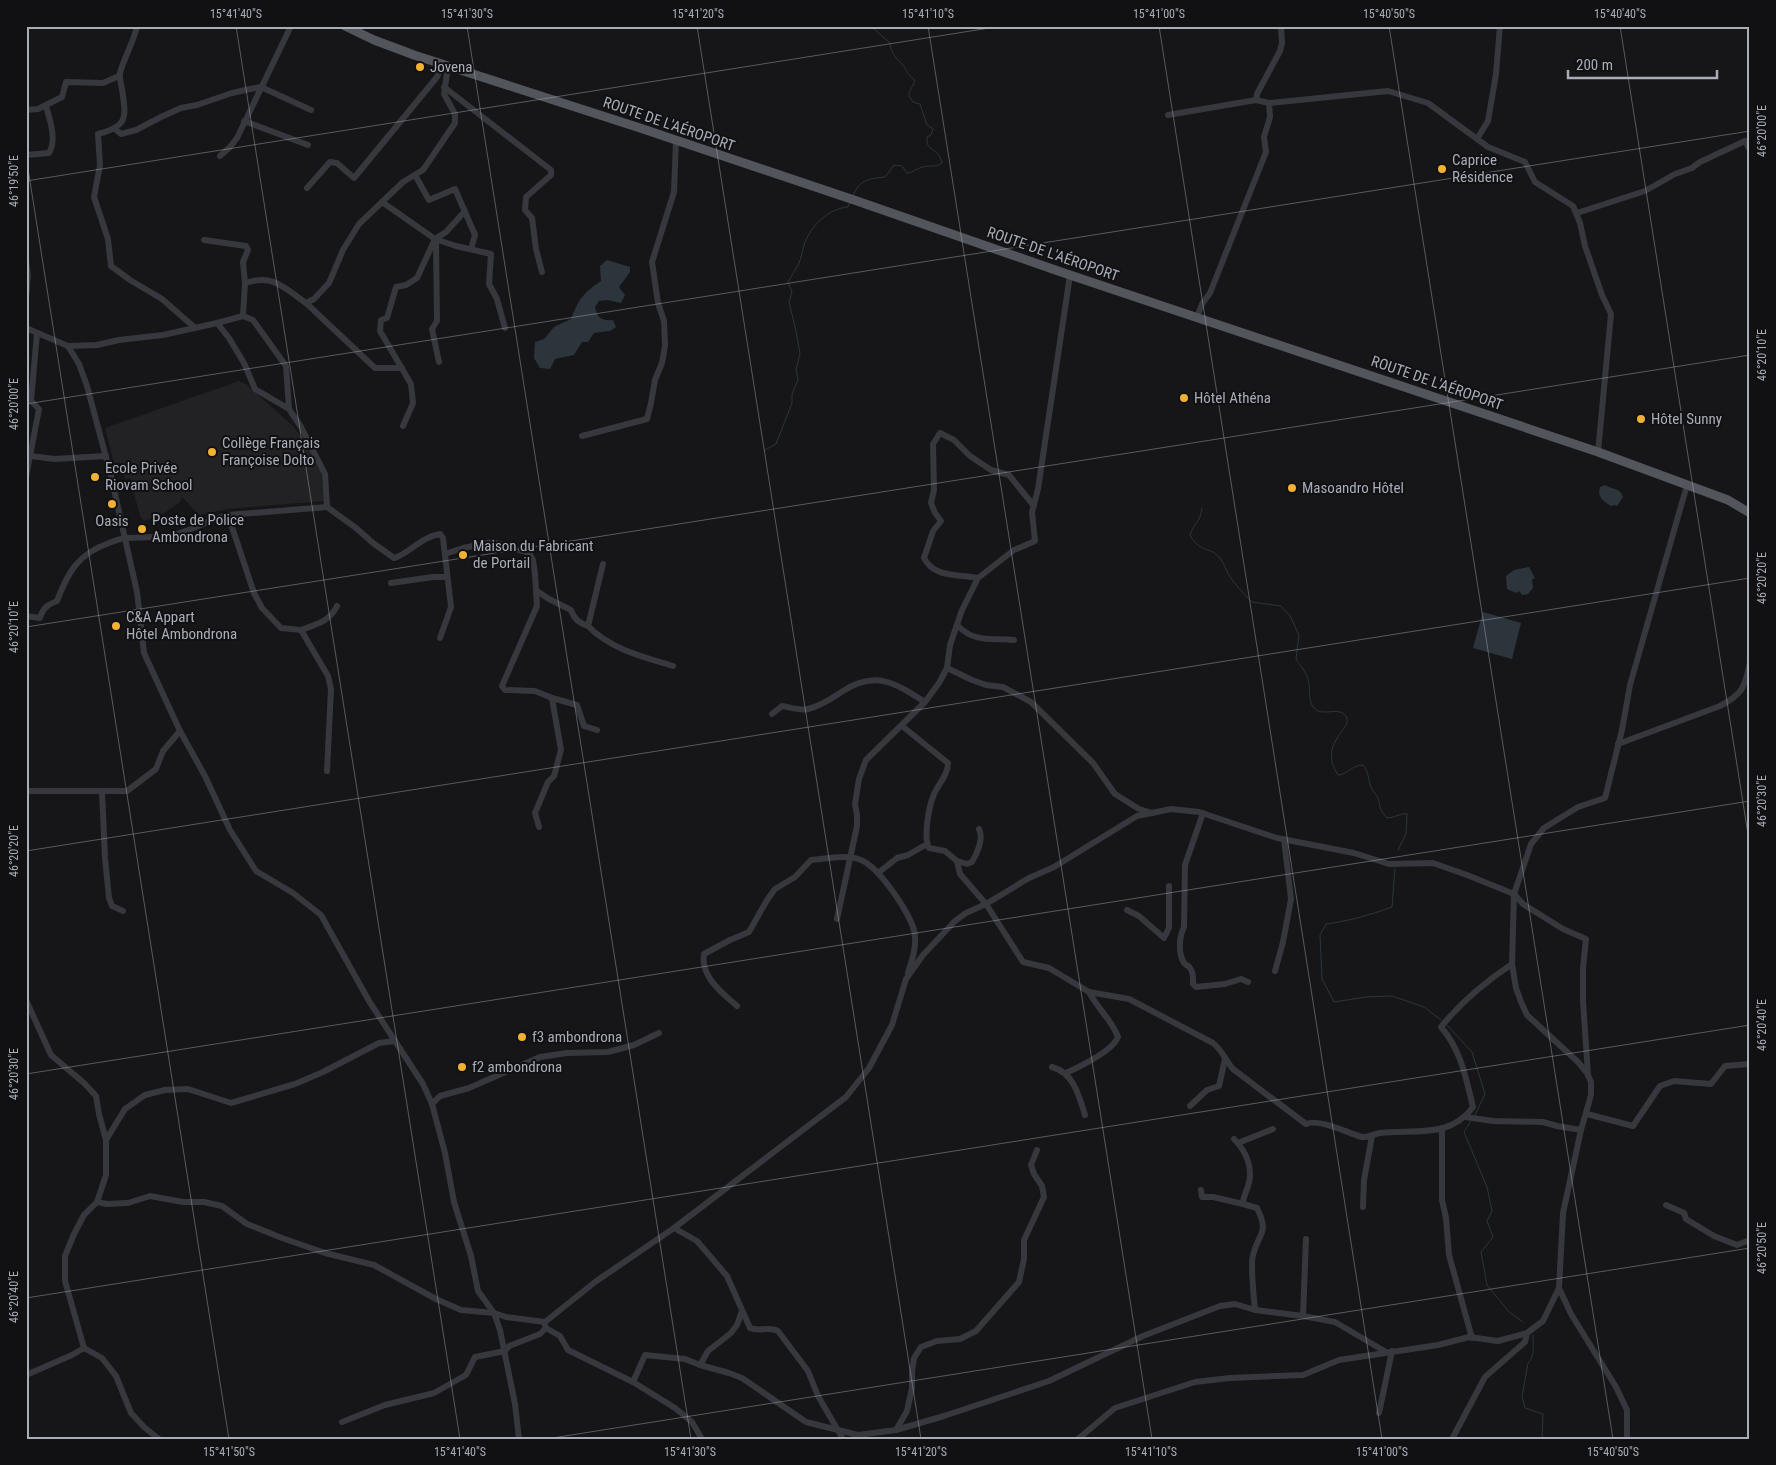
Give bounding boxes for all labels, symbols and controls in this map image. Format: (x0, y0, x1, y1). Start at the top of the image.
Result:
text: 15°41'40"S (210, 7, 262, 21)
text: 15°41'30"S (441, 7, 493, 21)
text: 15°41'20"S (672, 7, 724, 21)
text: 15°41'10"S (902, 7, 954, 21)
text: 15°41'00"S (1133, 7, 1185, 21)
text: 15°40'50"S (1363, 7, 1415, 21)
text: 15°40'40"S (1594, 7, 1646, 21)
scale bar (1568, 48, 1717, 80)
text: 200 m (1576, 56, 1613, 74)
place label: Jovena (430, 58, 472, 76)
marker: Jovena (414, 61, 426, 73)
street label: ROUTE DE L'AÉROPORT (601, 93, 737, 155)
text: 46°20'00"E (1755, 105, 1769, 157)
place label: Caprice Résidence (1452, 151, 1513, 186)
text: 46°19'50"E (7, 155, 21, 207)
marker: Caprice Résidence (1436, 163, 1448, 175)
street label: ROUTE DE L'AÉROPORT (985, 223, 1121, 285)
text: 46°20'10"E (1755, 329, 1769, 381)
street label: ROUTE DE L'AÉROPORT (1369, 352, 1505, 414)
text: 46°20'00"E (7, 378, 21, 430)
place label: Hôtel Athéna (1194, 389, 1271, 407)
marker: Hôtel Athéna (1178, 392, 1190, 404)
place label: Hôtel Sunny (1651, 410, 1722, 428)
marker: Hôtel Sunny (1635, 413, 1647, 425)
place label: Collège Français Françoise Dolto (222, 434, 320, 469)
marker: Collège Français Françoise Dolto (206, 446, 218, 458)
place label: Ecole Privée Riovam School (105, 459, 193, 494)
marker: Ecole Privée Riovam School (89, 471, 101, 483)
place label: Masoandro Hôtel (1302, 479, 1404, 497)
marker: Masoandro Hôtel (1286, 482, 1298, 494)
marker: Oasis (106, 498, 118, 510)
place label: Poste de Police Ambondrona (152, 511, 244, 546)
place label: Oasis (95, 512, 129, 530)
marker: Poste de Police Ambondrona (136, 523, 148, 535)
place label: Maison du Fabricant de Portail (473, 537, 594, 572)
marker: Maison du Fabricant de Portail (457, 549, 469, 561)
text: 46°20'20"E (1755, 552, 1769, 604)
text: 46°20'10"E (7, 601, 21, 653)
place label: C&A Appart Hôtel Ambondrona (126, 608, 237, 643)
marker: C&A Appart Hôtel Ambondrona (110, 620, 122, 632)
text: 46°20'30"E (1755, 775, 1769, 827)
text: 46°20'20"E (7, 825, 21, 877)
text: 46°20'40"E (1755, 999, 1769, 1051)
place label: f3 ambondrona (532, 1028, 622, 1046)
marker: f3 ambondrona (516, 1031, 528, 1043)
text: 46°20'30"E (7, 1048, 21, 1100)
place label: f2 ambondrona (472, 1058, 562, 1076)
marker: f2 ambondrona (456, 1061, 468, 1073)
text: 46°20'50"E (1755, 1222, 1769, 1274)
text: 46°20'40"E (7, 1271, 21, 1323)
text: 15°41'50"S (203, 1445, 255, 1459)
text: 15°41'40"S (434, 1445, 486, 1459)
text: 15°41'30"S (664, 1445, 716, 1459)
text: 15°41'20"S (895, 1445, 947, 1459)
text: 15°41'10"S (1125, 1445, 1177, 1459)
text: 15°41'00"S (1356, 1445, 1408, 1459)
text: 15°40'50"S (1587, 1445, 1639, 1459)

